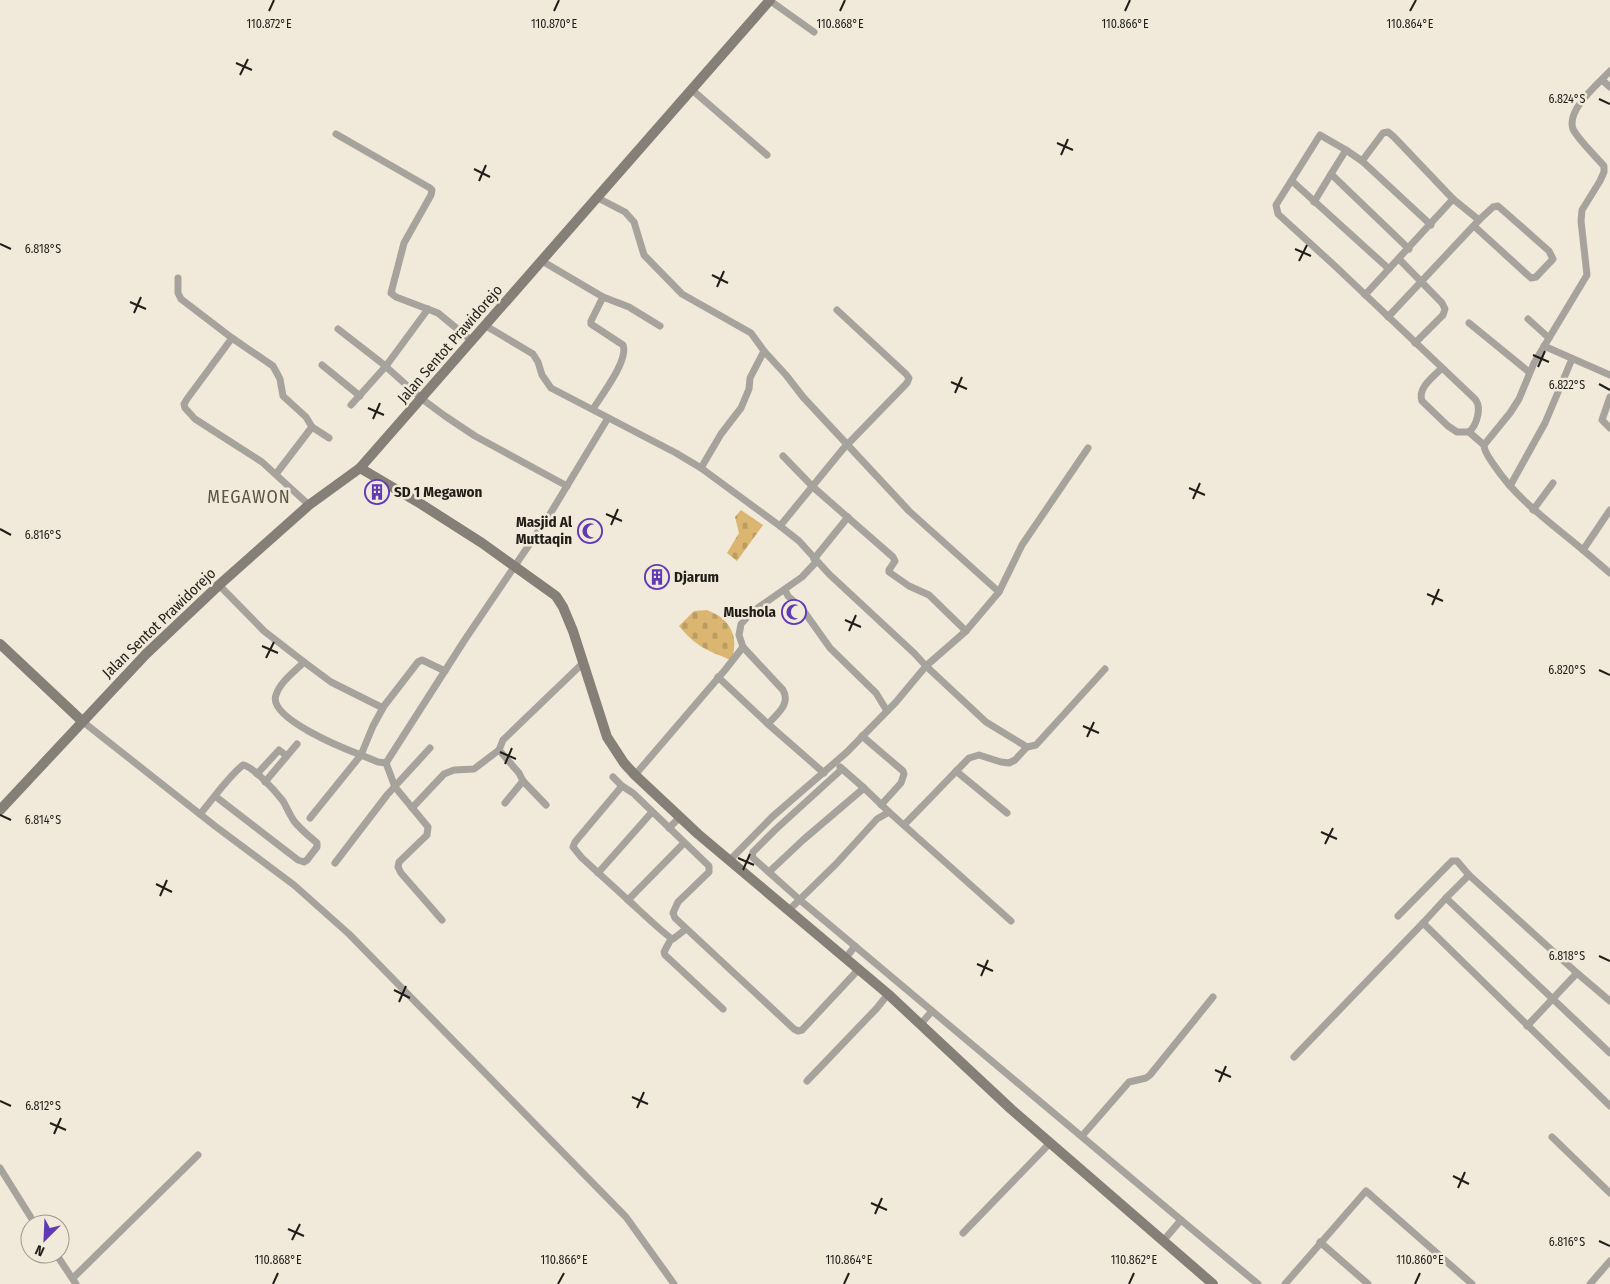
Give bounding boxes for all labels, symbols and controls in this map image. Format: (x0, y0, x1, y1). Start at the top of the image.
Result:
text: 110.872°E (246, 17, 292, 31)
text: 110.870°E (531, 17, 577, 31)
text: 110.868°E (816, 17, 864, 31)
text: 110.866°E (1101, 17, 1149, 31)
text: 110.864°E (1386, 17, 1434, 31)
text: 6.824°S (1549, 92, 1585, 106)
text: 6.818°S (25, 242, 61, 256)
street label: Jalan Sentot Prawidorejo (394, 281, 506, 407)
text: 6.822°S (1549, 378, 1585, 392)
building icon: SD 1 Megawon (364, 479, 390, 505)
place label: SD 1 Megawon (394, 483, 483, 501)
district label: MEGAWON (207, 486, 291, 508)
place label: Masjid Al Muttaqin (516, 513, 573, 548)
mosque icon: Masjid Al Muttaqin (577, 518, 603, 544)
text: 6.816°S (25, 528, 61, 542)
street label: Jalan Sentot Prawidorejo (99, 564, 220, 682)
building icon: Djarum (644, 564, 670, 590)
place label: Djarum (674, 568, 719, 586)
mosque icon: Mushola (781, 599, 807, 625)
place label: Mushola (723, 603, 777, 621)
text: 6.820°S (1548, 663, 1586, 677)
text: 6.814°S (25, 813, 61, 827)
text: 6.818°S (1549, 949, 1585, 963)
text: 6.812°S (25, 1099, 61, 1113)
north arrow (20, 1214, 70, 1264)
text: 6.816°S (1549, 1235, 1585, 1249)
text: N (33, 1241, 47, 1260)
text: 110.868°E (254, 1253, 302, 1267)
text: 110.866°E (540, 1253, 588, 1267)
text: 110.864°E (825, 1253, 873, 1267)
text: 110.862°E (1111, 1253, 1158, 1267)
text: 110.860°E (1396, 1253, 1444, 1267)

